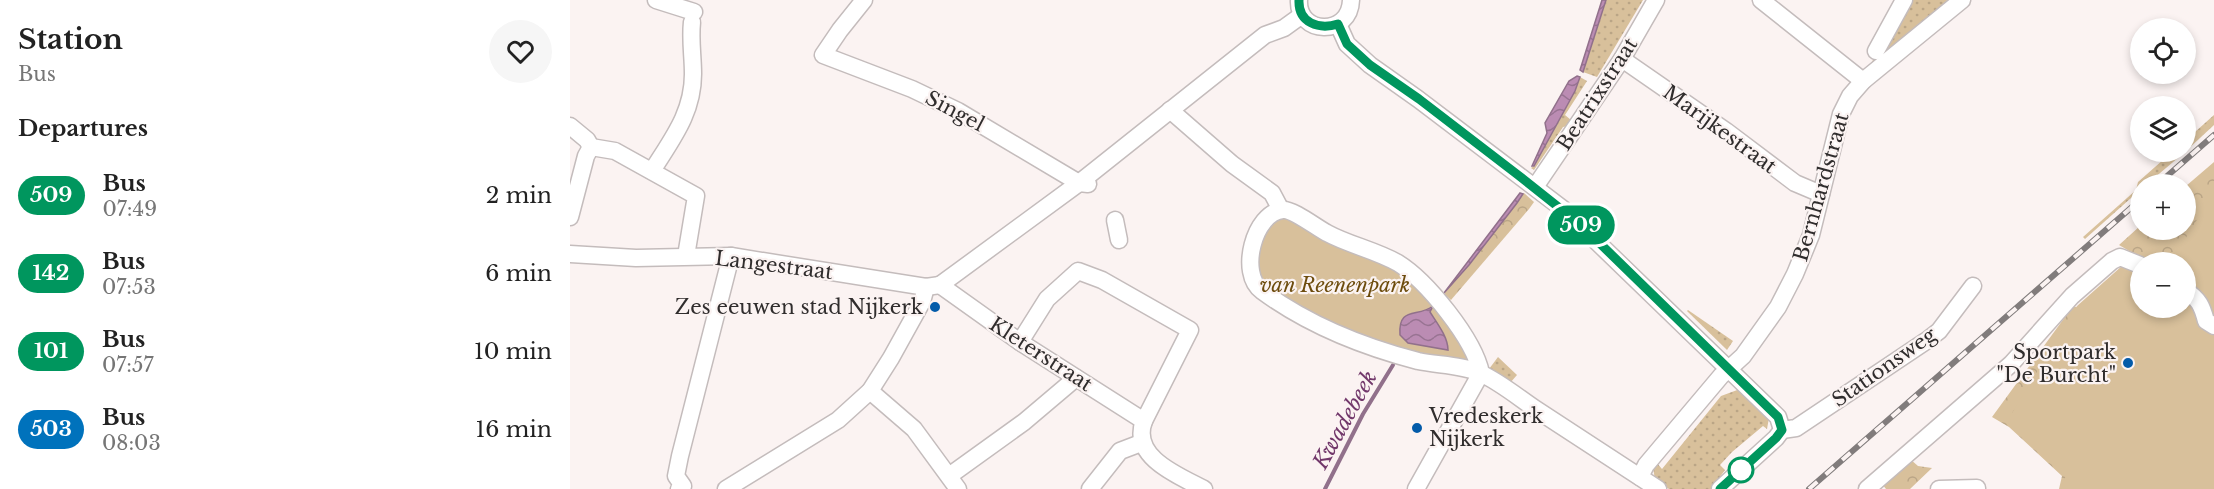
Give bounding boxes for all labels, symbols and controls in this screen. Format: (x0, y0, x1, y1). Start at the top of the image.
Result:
map controls (2130, 18, 2196, 318)
button: locate (2130, 18, 2196, 84)
button: heart (489, 20, 552, 83)
text: Station (18, 22, 123, 57)
street label: Beatrixstraat (1552, 33, 1643, 155)
text: Bus (18, 62, 56, 86)
street label: Marijkestraat (1659, 80, 1782, 178)
street label: Singel (921, 86, 989, 136)
button: layers (2130, 96, 2196, 162)
street label: Bernhardstraat (1788, 109, 1854, 264)
text: Departures (18, 115, 148, 142)
text: Bus (103, 170, 146, 197)
button: + (2130, 174, 2196, 240)
text: 509 (30, 182, 73, 208)
text: 2 min (486, 182, 552, 209)
text: 07:49 (103, 197, 157, 221)
line badge: 509 (1546, 206, 1616, 244)
text: 509 (1560, 212, 1602, 238)
street label: Langestraat (714, 246, 835, 284)
text: Bus (102, 248, 145, 275)
button: − (2130, 252, 2196, 318)
text: 142 (33, 260, 69, 286)
text: 6 min (485, 260, 552, 287)
park label: van Reenenpark (1260, 273, 1410, 297)
text: 07:53 (102, 275, 156, 299)
place label: Zes eeuwen stad Nijkerk (675, 295, 924, 319)
marker: Zes eeuwen stad Nijkerk (928, 300, 942, 314)
street label: Kleterstraat (985, 312, 1097, 396)
street label: Stationsweg (1827, 322, 1942, 412)
text: Bus (102, 326, 145, 353)
text: 101 (34, 338, 68, 364)
text: 10 min (474, 338, 552, 365)
place label: Sportpark "De Burcht" (1996, 340, 2117, 387)
text: 07:57 (102, 353, 153, 377)
marker: Sportpark "De Burcht" (2121, 356, 2135, 370)
water label: Kwadebeek (1307, 366, 1383, 475)
text: Bus (102, 404, 145, 431)
place label: Vredeskerk Nijkerk (1428, 404, 1544, 451)
text: 503 (30, 416, 72, 442)
text: 16 min (475, 416, 552, 443)
marker: Vredeskerk Nijkerk (1410, 421, 1424, 435)
text: 08:03 (102, 431, 161, 455)
unlabelled marker (1728, 457, 1754, 483)

